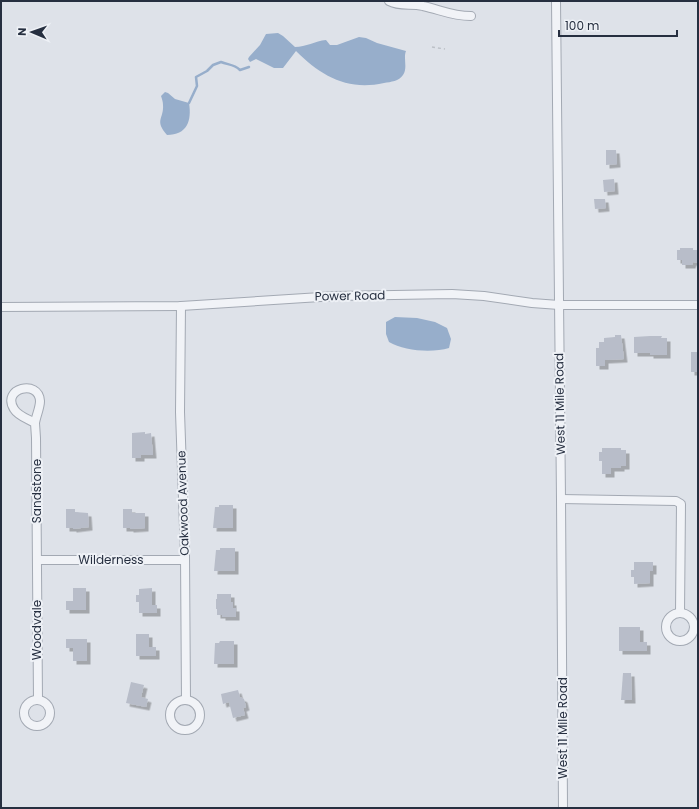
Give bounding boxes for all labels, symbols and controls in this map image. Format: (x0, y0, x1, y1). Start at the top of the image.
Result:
north arrow (12, 12, 52, 52)
scale bar (559, 12, 677, 38)
text: 100 m (565, 17, 599, 34)
text: N (14, 27, 30, 36)
street label: Power Road (314, 286, 386, 305)
street label: West 11 Mile Road (550, 353, 569, 455)
street label: Oakwood Avenue (172, 450, 193, 556)
street label: Sandstone (28, 459, 45, 523)
street label: Wilderness (78, 551, 144, 568)
street label: Woodvale (28, 600, 45, 660)
street label: West 11 Mile Road (554, 677, 571, 779)

